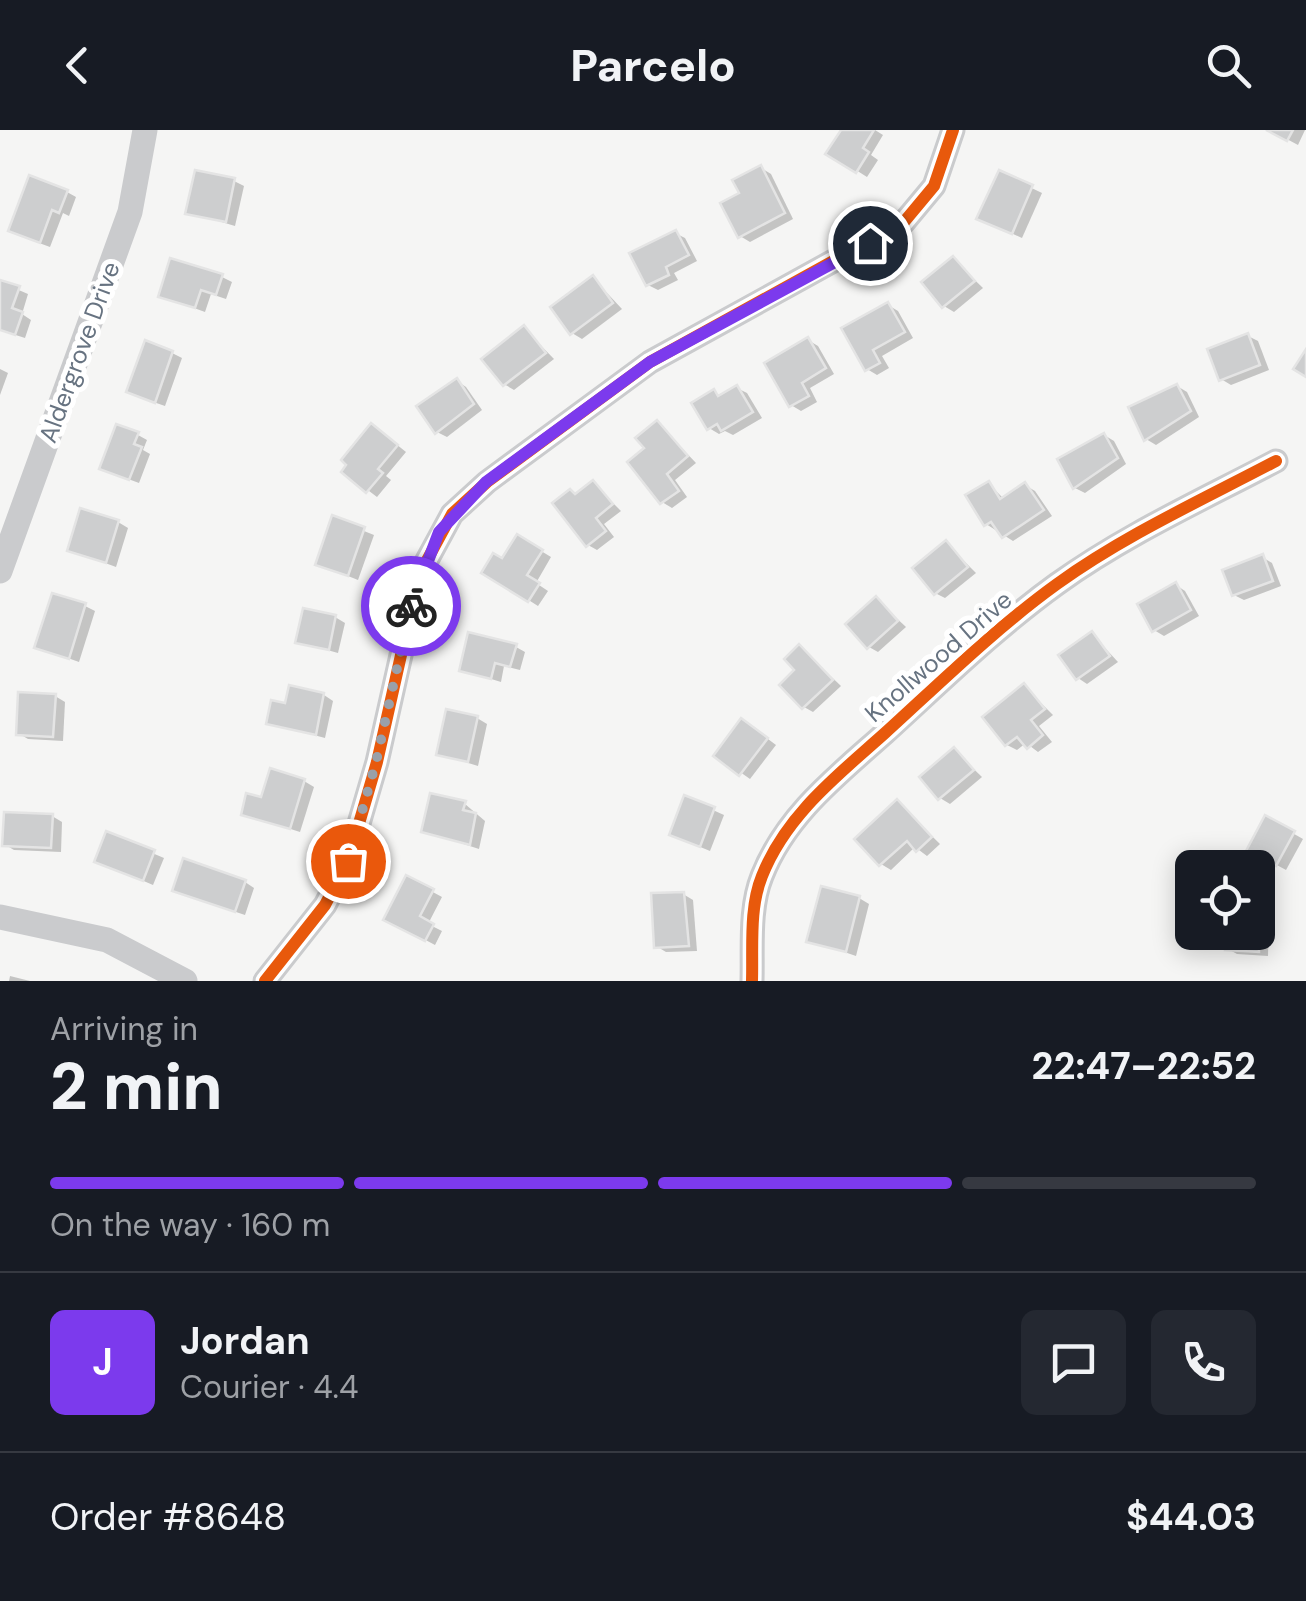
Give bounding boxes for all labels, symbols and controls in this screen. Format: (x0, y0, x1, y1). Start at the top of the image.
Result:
text: Parcelo (570, 36, 736, 95)
icon: back (50, 38, 105, 93)
icon: search (1201, 38, 1256, 93)
pin (828, 201, 913, 286)
icon: home (843, 216, 898, 271)
street label: Aldergrove Drive (31, 257, 128, 447)
courier (361, 556, 461, 656)
icon: bike (384, 579, 439, 634)
street label: Knollwood Drive (858, 583, 1019, 729)
pin (306, 819, 391, 904)
icon: bag (321, 834, 376, 889)
map controls (1175, 850, 1275, 950)
button: locate (1175, 850, 1275, 950)
text: Arriving in (50, 1008, 198, 1050)
text: 22:47–22:52 (1032, 1041, 1256, 1091)
text: 2 min (50, 1045, 223, 1129)
text: On the way · 160 m (50, 1204, 330, 1246)
button: chat (1021, 1310, 1126, 1415)
button: phone (1151, 1310, 1256, 1415)
text: Jordan (180, 1316, 310, 1366)
text: J (92, 1337, 113, 1387)
text: Courier · 4.4 (180, 1366, 358, 1408)
text: Order #8648 (50, 1492, 286, 1542)
text: $44.03 (1126, 1492, 1256, 1542)

